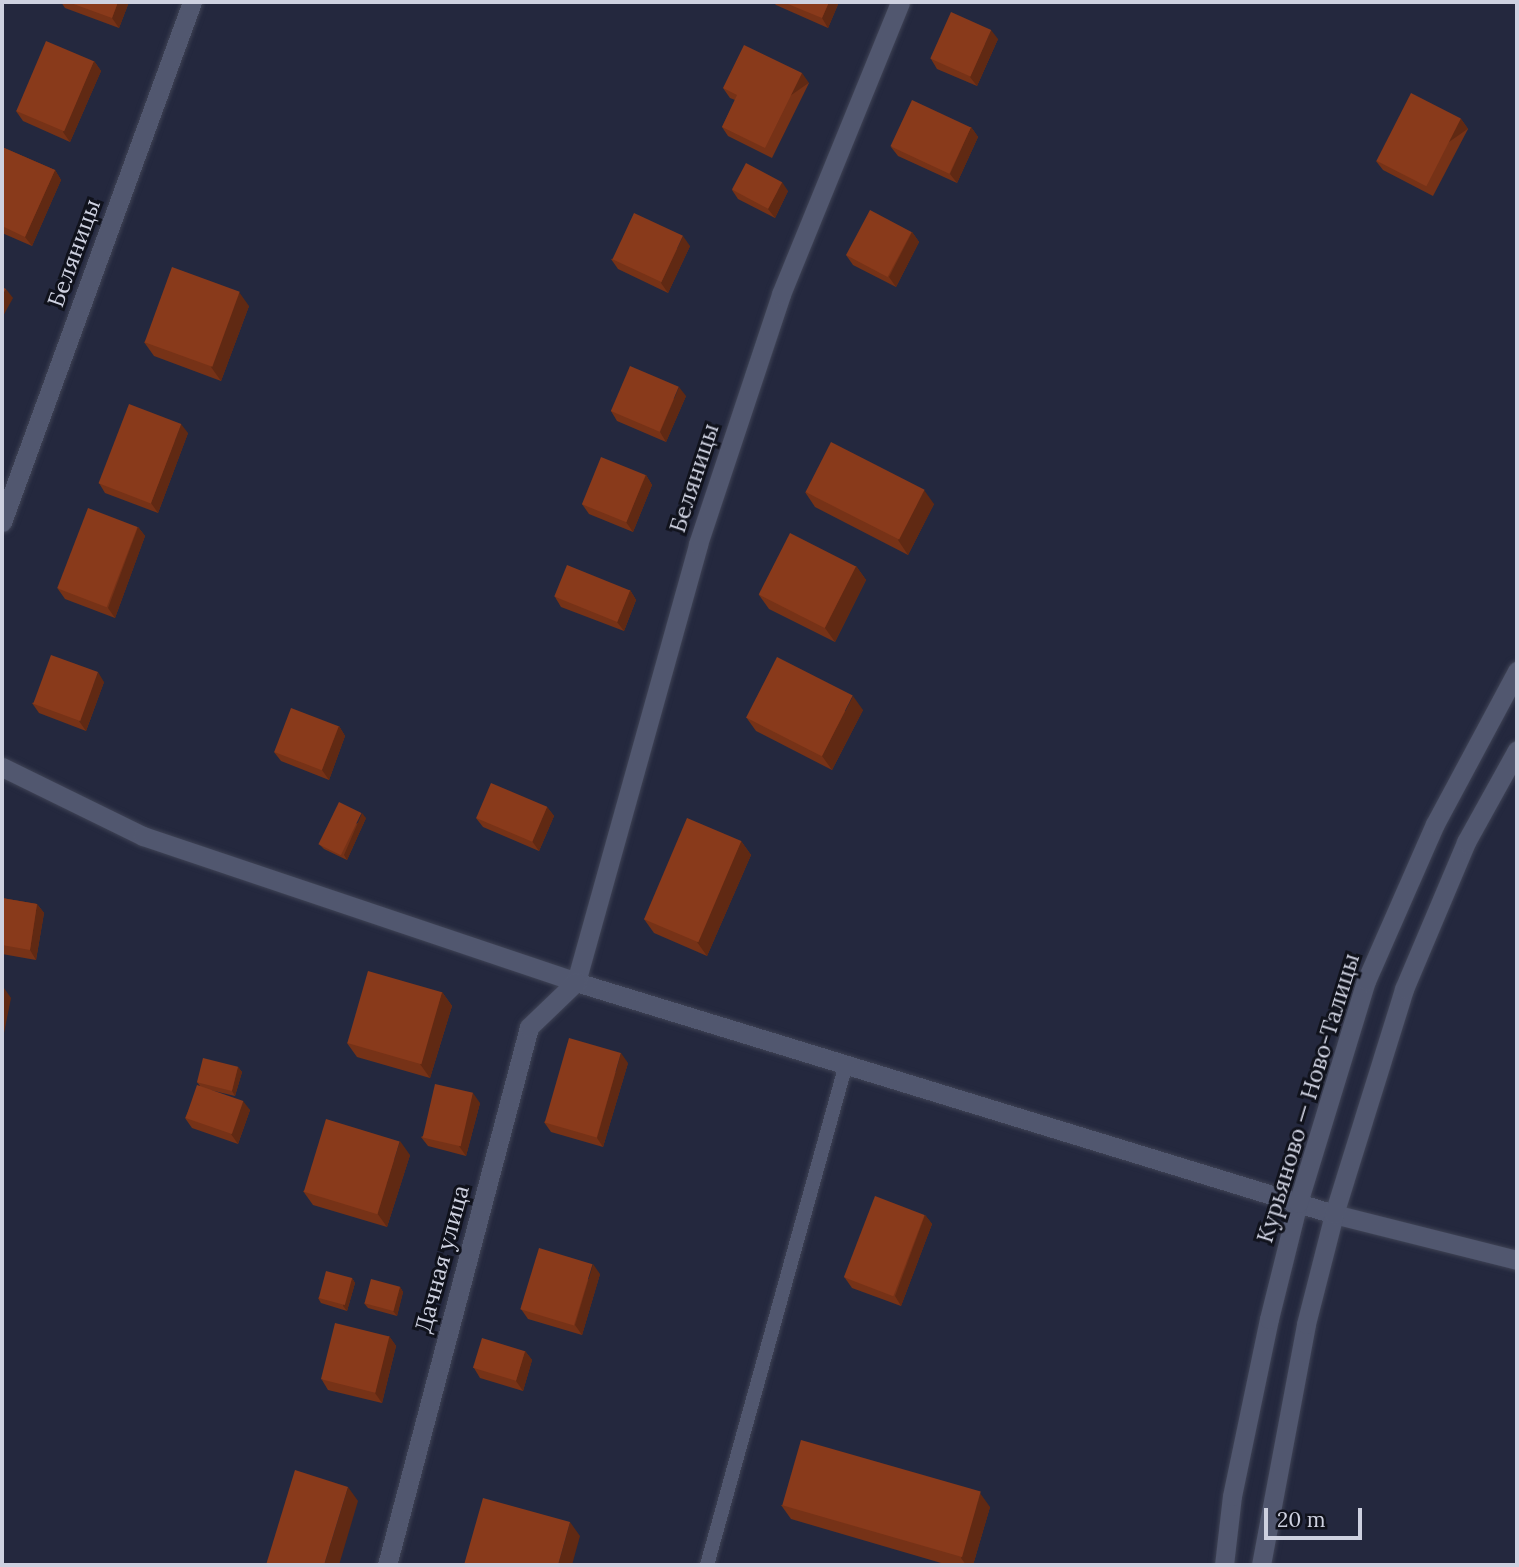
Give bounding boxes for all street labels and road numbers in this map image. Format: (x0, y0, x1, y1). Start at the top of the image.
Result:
street label: Беляницы (42, 195, 106, 311)
street label: Беляницы (663, 420, 725, 536)
street label: Курьяново — Ново-Талицы (1251, 950, 1365, 1246)
street label: Дачная улица (409, 1182, 475, 1336)

